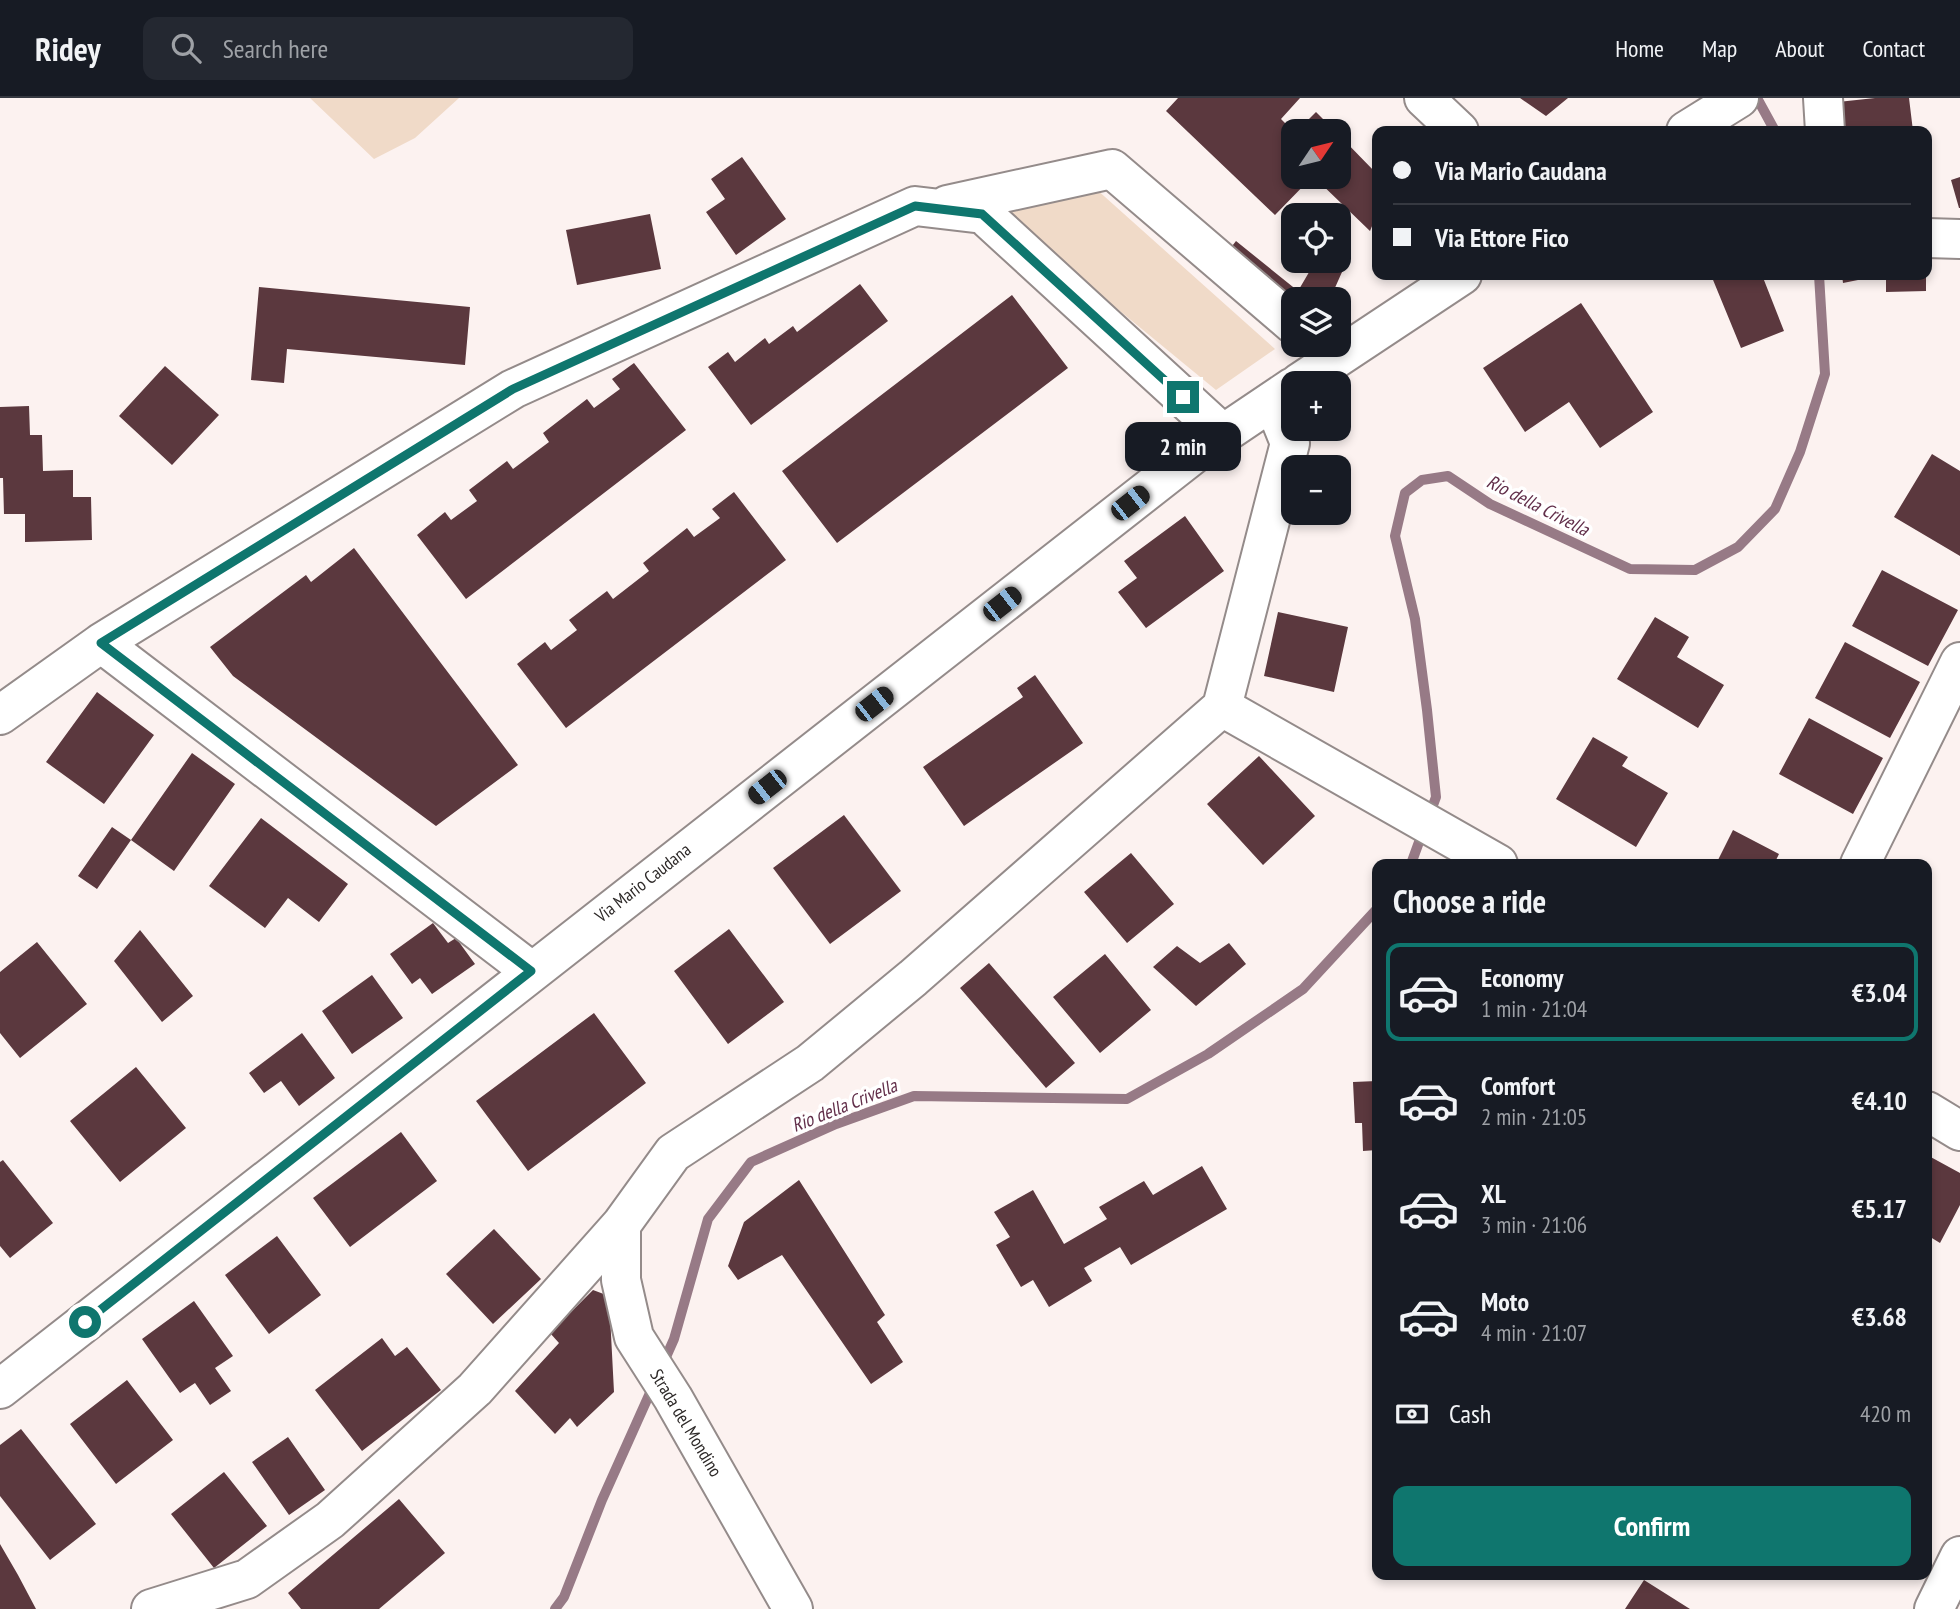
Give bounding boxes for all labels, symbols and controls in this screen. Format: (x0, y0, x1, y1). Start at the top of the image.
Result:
search box (143, 17, 633, 80)
text: Ridey (35, 27, 101, 70)
icon: search (167, 29, 205, 67)
text: Search here (223, 32, 328, 65)
text: Home (1615, 33, 1664, 64)
text: Map (1702, 33, 1737, 64)
text: About (1775, 33, 1824, 64)
text: Contact (1862, 33, 1925, 64)
north arrow (1281, 119, 1351, 189)
map controls (1281, 119, 1351, 525)
text: Via Mario Caudana (1435, 154, 1607, 187)
button: locate (1281, 203, 1351, 273)
text: Via Ettore Fico (1435, 221, 1569, 254)
button: layers (1281, 287, 1351, 357)
button: + (1281, 371, 1351, 441)
route end (1167, 381, 1199, 413)
callout: 2 min (1125, 422, 1241, 470)
text: 2 min (1160, 432, 1206, 461)
button: − (1281, 455, 1351, 525)
water label: Rio della Crivella (1483, 469, 1594, 542)
car (1107, 482, 1154, 524)
car (979, 583, 1026, 625)
car (851, 683, 898, 725)
car (744, 766, 791, 808)
street label: Via Mario Caudana (589, 838, 695, 928)
text: Choose a ride (1393, 880, 1546, 922)
icon: car (1397, 961, 1460, 1024)
text: Economy (1481, 961, 1563, 994)
text: €3.04 (1852, 976, 1907, 1009)
text: 1 min · 21:04 (1481, 994, 1587, 1023)
icon: car (1397, 1069, 1460, 1132)
text: Comfort (1481, 1069, 1555, 1102)
water label: Rio della Crivella (788, 1072, 901, 1137)
text: €4.10 (1852, 1084, 1907, 1117)
text: 2 min · 21:05 (1481, 1102, 1587, 1131)
icon: car (1397, 1177, 1460, 1240)
text: XL (1481, 1177, 1506, 1210)
text: €5.17 (1852, 1192, 1907, 1225)
text: 3 min · 21:06 (1481, 1210, 1587, 1239)
icon: car (1397, 1285, 1460, 1348)
text: Moto (1481, 1285, 1529, 1318)
text: €3.68 (1852, 1300, 1907, 1333)
route start (69, 1306, 101, 1338)
text: 4 min · 21:07 (1481, 1318, 1587, 1347)
street label: Strada del Mondino (645, 1365, 728, 1481)
icon: cash (1393, 1395, 1431, 1433)
text: Cash (1449, 1397, 1491, 1430)
text: 420 m (1860, 1399, 1911, 1428)
button: Confirm (1393, 1486, 1911, 1566)

